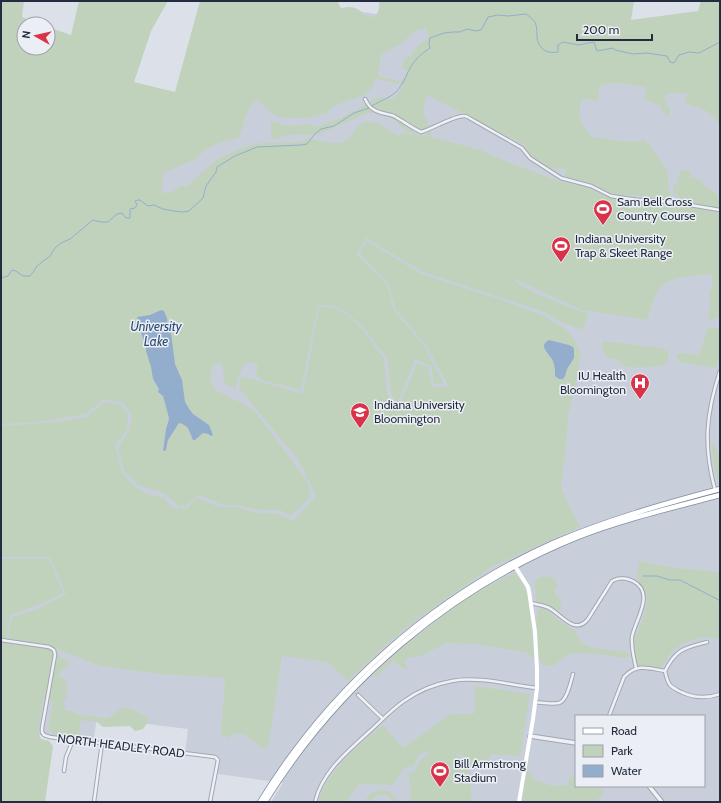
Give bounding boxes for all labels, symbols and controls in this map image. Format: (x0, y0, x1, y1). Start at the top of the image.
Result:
north arrow (16, 16, 56, 56)
scale bar (577, 16, 652, 42)
text: 200 m (583, 22, 619, 37)
text: N (19, 30, 34, 39)
place label: Sam Bell Cross Country Course (617, 194, 695, 223)
sports icon: Sam Bell Cross Country Course (592, 198, 614, 226)
place label: Indiana University Trap & Skeet Range (575, 231, 672, 260)
sports icon: Indiana University Trap & Skeet Range (550, 235, 572, 263)
water label: University Lake (130, 318, 183, 349)
place label: IU Health Bloomington (560, 368, 626, 397)
hospital icon: IU Health Bloomington (629, 372, 651, 400)
place label: Indiana University Bloomington (374, 397, 465, 426)
school or university icon: Indiana University Bloomington (349, 401, 371, 429)
legend (575, 715, 705, 787)
text: Road (611, 723, 637, 738)
street label: NORTH HEADLEY ROAD (57, 730, 186, 761)
text: Park (611, 743, 633, 758)
place label: Bill Armstrong Stadium (454, 756, 527, 785)
sports icon: Bill Armstrong Stadium (429, 760, 451, 788)
text: Water (611, 763, 642, 778)

